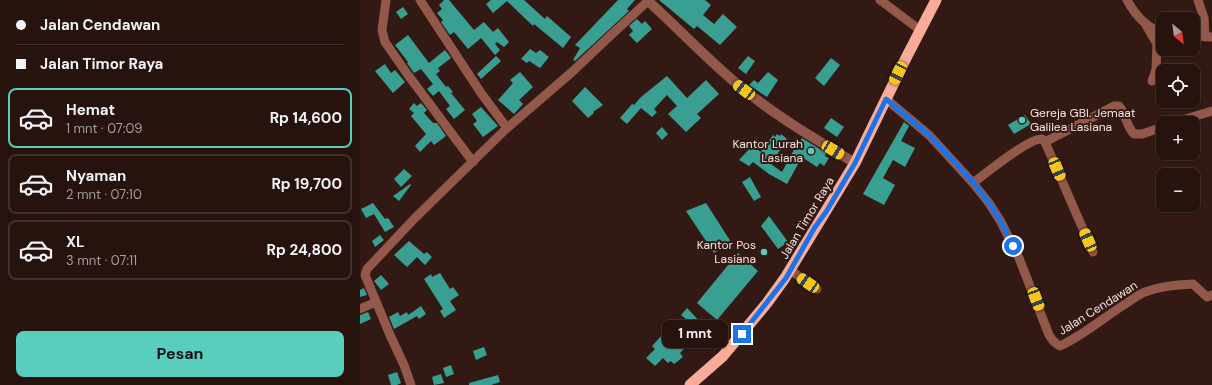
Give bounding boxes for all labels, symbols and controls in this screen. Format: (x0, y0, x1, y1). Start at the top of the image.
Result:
north arrow (1156, 12, 1200, 56)
map controls (1156, 12, 1200, 212)
text: Jalan Cendawan (40, 15, 160, 35)
text: Jalan Timor Raya (40, 54, 163, 74)
car (887, 60, 909, 86)
button: locate (1156, 64, 1200, 108)
car (731, 78, 757, 102)
icon: car (18, 100, 54, 136)
text: Hemat (66, 100, 115, 120)
place label: Gereja GBI. Jemaat Galilea Lasiana (1030, 105, 1136, 135)
text: Rp 14,600 (270, 108, 342, 128)
marker: Gereja GBI. Jemaat Galilea Lasiana (1017, 115, 1027, 125)
button: + (1156, 116, 1200, 160)
text: 1 mnt · 07:09 (66, 120, 142, 137)
place label: Kantor Lurah Lasiana (732, 136, 803, 166)
car (820, 139, 846, 161)
marker: Kantor Lurah Lasiana (806, 146, 816, 156)
car (1047, 156, 1067, 182)
icon: car (18, 166, 54, 202)
text: Nyaman (66, 166, 126, 186)
button: − (1156, 168, 1200, 212)
text: Rp 19,700 (271, 174, 342, 194)
street label: Jalan Timor Raya (776, 174, 838, 262)
text: 2 mnt · 07:10 (66, 186, 142, 203)
car (1078, 227, 1098, 253)
icon: car (18, 232, 54, 268)
text: XL (66, 232, 84, 252)
place label: Kantor Pos Lasiana (697, 237, 756, 267)
route start (1004, 237, 1022, 255)
text: Rp 24,800 (267, 240, 342, 260)
marker: Kantor Pos Lasiana (759, 247, 769, 257)
text: 3 mnt · 07:11 (66, 252, 137, 269)
car (795, 271, 821, 295)
street label: Jalan Cendawan (1055, 277, 1141, 339)
car (1026, 286, 1046, 312)
callout: 1 mnt (662, 320, 728, 348)
text: 1 mnt (678, 325, 712, 342)
route end (733, 325, 751, 343)
button: Pesan (16, 331, 344, 377)

